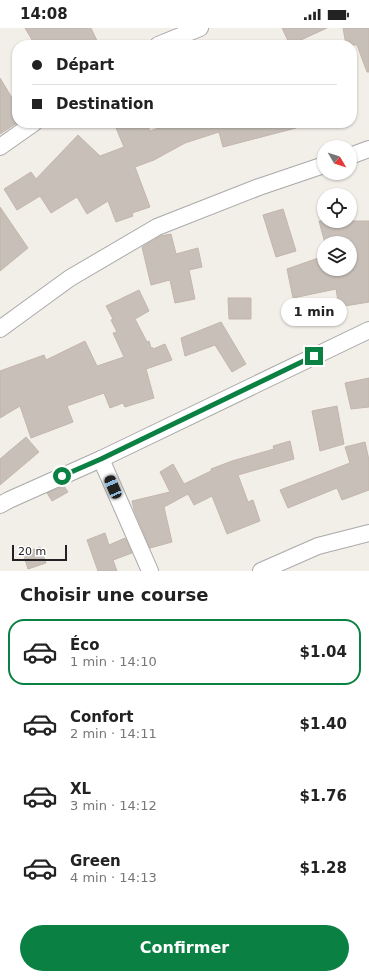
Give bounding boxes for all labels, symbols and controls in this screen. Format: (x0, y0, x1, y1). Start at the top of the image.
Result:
text: 14:08 (20, 5, 68, 23)
text: Départ (56, 56, 114, 74)
text: Destination (56, 95, 154, 113)
north arrow (317, 140, 357, 180)
map controls (317, 140, 357, 276)
button: locate (317, 188, 357, 228)
button: layers (317, 236, 357, 276)
callout: 1 min (281, 298, 347, 326)
text: 1 min (294, 304, 334, 319)
route end (305, 347, 323, 365)
route start (53, 467, 71, 485)
car (103, 474, 123, 500)
scale bar (12, 543, 67, 562)
text: 20 m (18, 545, 46, 558)
text: Choisir une course (20, 584, 208, 605)
icon: car (22, 634, 58, 670)
text: Éco (70, 636, 99, 654)
text: $1.04 (300, 643, 347, 661)
text: 1 min · 14:10 (70, 654, 157, 669)
icon: car (22, 706, 58, 742)
text: Confort (70, 708, 133, 726)
text: $1.40 (300, 715, 347, 733)
text: 2 min · 14:11 (70, 726, 157, 741)
icon: car (22, 778, 58, 814)
text: XL (70, 780, 91, 798)
text: $1.76 (300, 787, 347, 805)
text: 3 min · 14:12 (70, 798, 157, 813)
icon: car (22, 850, 58, 886)
text: Green (70, 852, 121, 870)
text: $1.28 (300, 859, 347, 877)
text: 4 min · 14:13 (70, 870, 157, 885)
button: Confirmer (20, 925, 349, 971)

